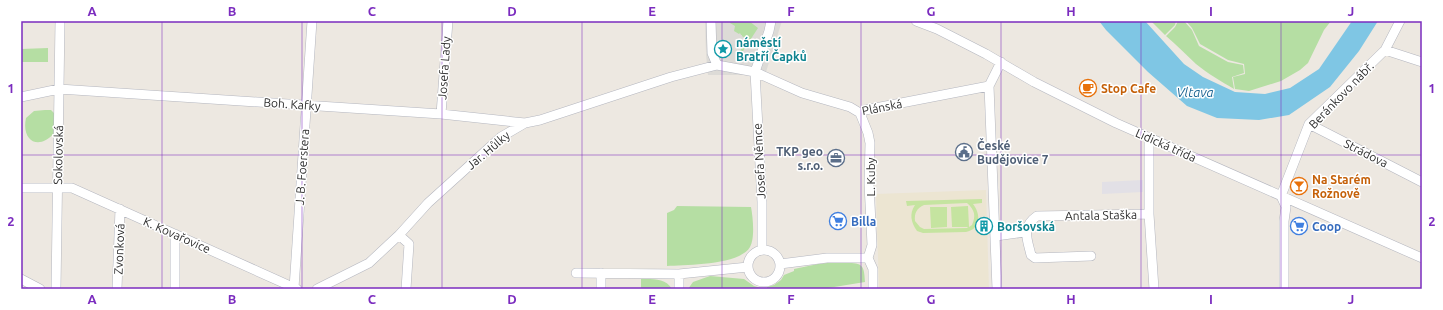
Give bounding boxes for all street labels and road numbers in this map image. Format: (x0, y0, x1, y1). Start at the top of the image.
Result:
street label: Josefa Lady (435, 36, 453, 100)
street label: Beránkovo nábř. (1306, 59, 1376, 131)
street label: Boh. Kafky (263, 96, 321, 112)
street label: Plánská (861, 97, 903, 117)
street label: Josefa Němce (751, 123, 767, 199)
street label: Sokolovská (51, 125, 65, 185)
street label: Lidická třída (1134, 126, 1198, 164)
street label: J. B. Foerstera (293, 128, 311, 206)
street label: Jar. Hůlky (464, 128, 512, 172)
street label: Strádova (1342, 136, 1390, 170)
street label: L. Kuby (864, 157, 877, 197)
street label: Antala Staška (1065, 208, 1137, 222)
street label: K. Kovařovice (142, 214, 212, 256)
street label: Zvonková (112, 223, 126, 275)

